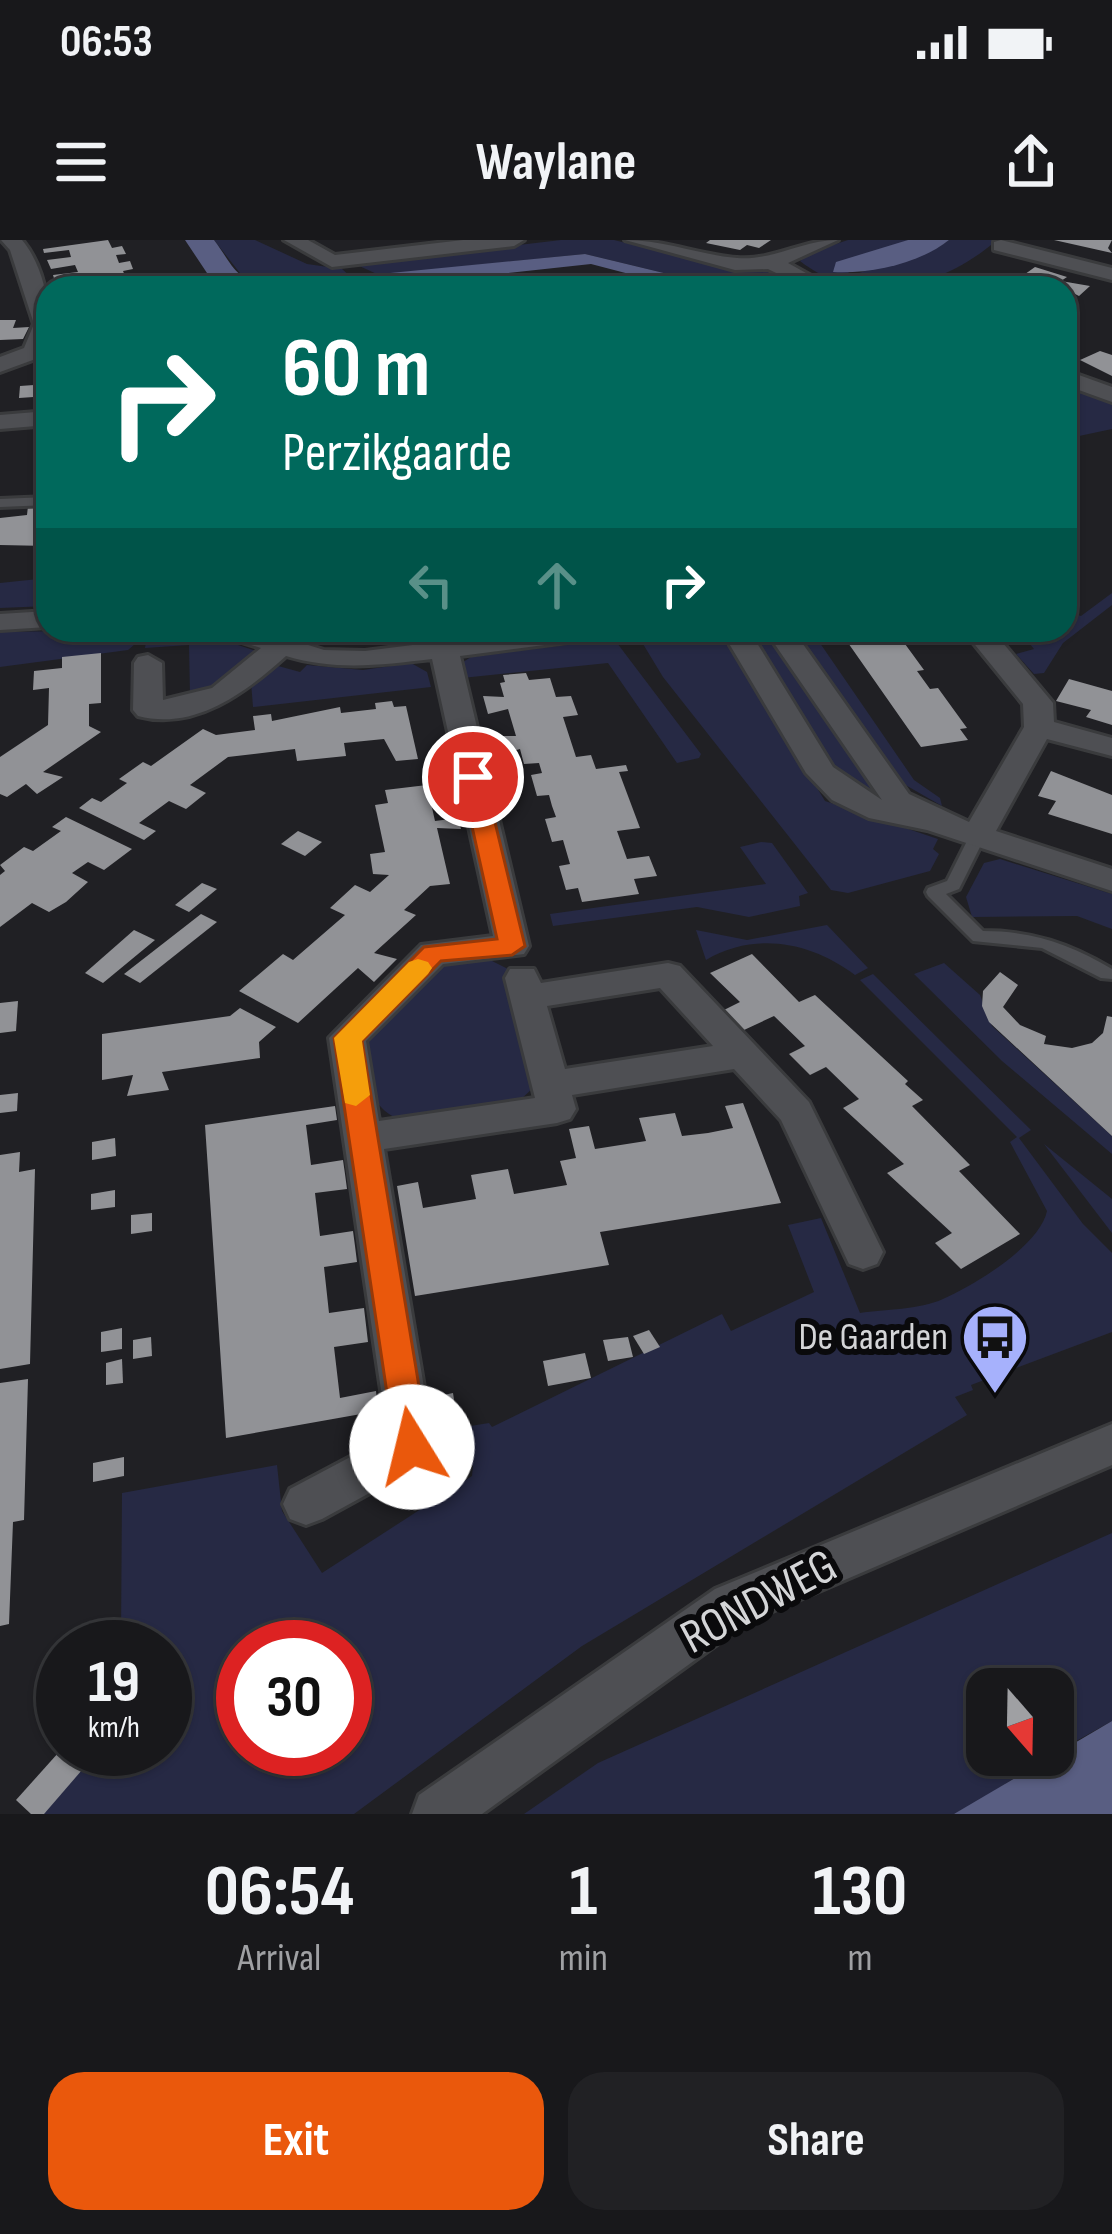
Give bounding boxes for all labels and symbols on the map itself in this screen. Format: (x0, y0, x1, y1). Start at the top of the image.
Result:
pin (422, 726, 524, 828)
bus stop icon: De Gaarden (960, 1302, 1030, 1396)
place label: De Gaarden (798, 1314, 948, 1361)
position arrow (349, 1384, 475, 1510)
street label: RONDWEG (672, 1537, 846, 1667)
speed limit sign: 30 (216, 1620, 372, 1776)
north arrow (966, 1668, 1074, 1776)

